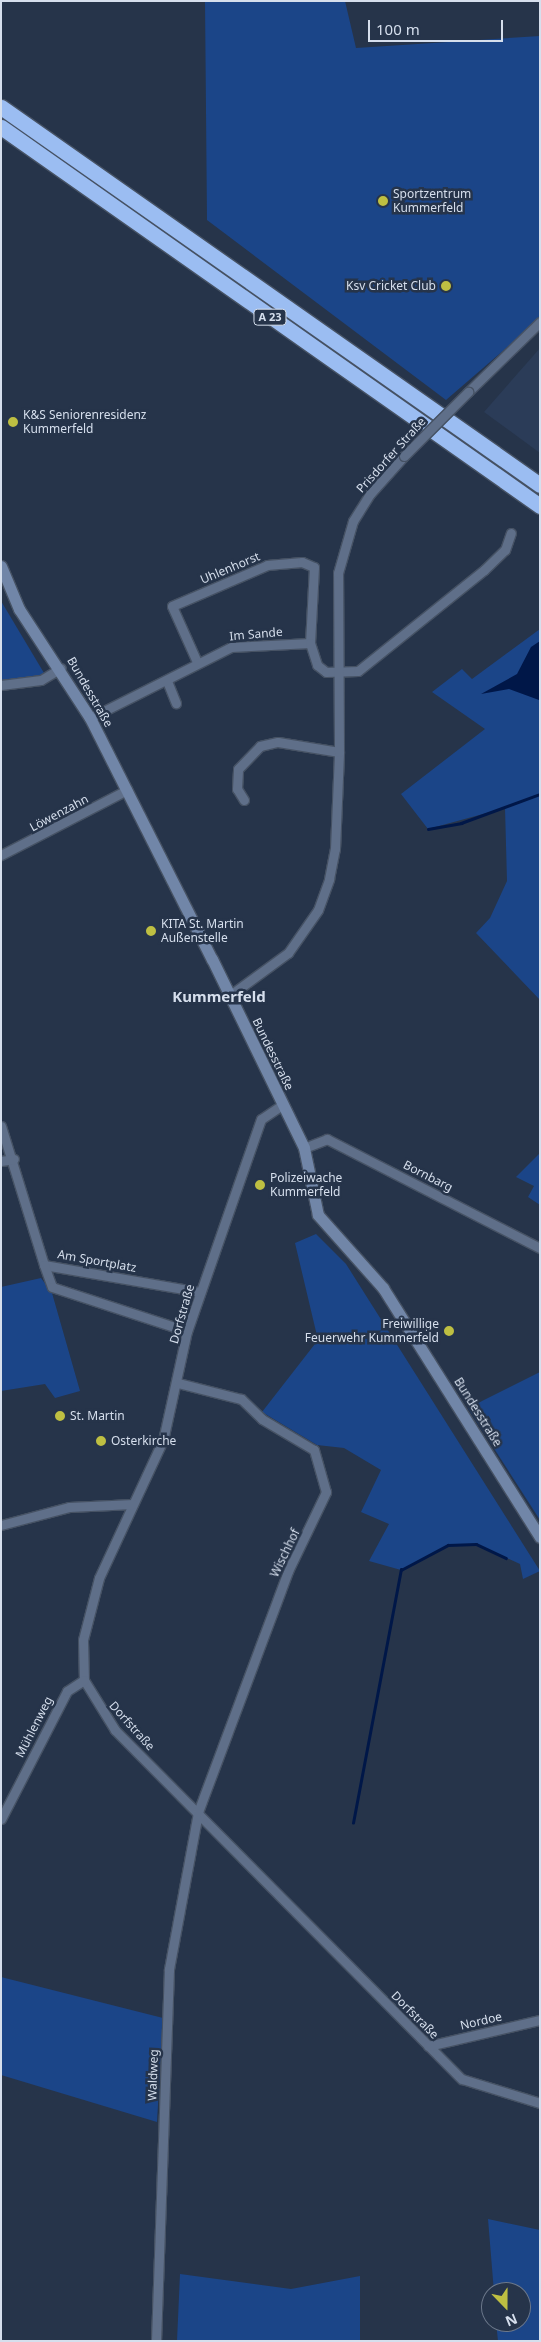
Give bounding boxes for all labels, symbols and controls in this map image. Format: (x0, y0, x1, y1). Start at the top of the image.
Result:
scale bar (371, 10, 506, 42)
text: 100 m (376, 19, 420, 39)
place label: Sportzentrum Kummerfeld (393, 187, 471, 215)
marker: Sportzentrum Kummerfeld (377, 195, 389, 207)
place label: Ksv Cricket Club (346, 279, 436, 293)
marker: Ksv Cricket Club (440, 280, 452, 292)
road number: A 23 (252, 308, 288, 326)
place label: K&S Seniorenresidenz Kummerfeld (23, 408, 146, 436)
street label: Prisdorfer Straße (353, 414, 429, 496)
marker: K&S Seniorenresidenz Kummerfeld (7, 416, 19, 428)
street label: Uhlenhorst (198, 549, 262, 587)
street label: Im Sande (229, 625, 283, 643)
street label: Bundesstraße (64, 654, 116, 730)
street label: Löwenzahn (27, 792, 91, 834)
place label: KITA St. Martin Außenstelle (161, 917, 244, 945)
marker: KITA St. Martin Außenstelle (145, 925, 157, 937)
district label: Kummerfeld (172, 988, 266, 1006)
street label: Bundesstraße (249, 1016, 297, 1092)
street label: Bornbarg (401, 1157, 455, 1195)
place label: Polizeiwache Kummerfeld (270, 1171, 342, 1199)
marker: Polizeiwache Kummerfeld (254, 1179, 266, 1191)
street label: Am Sportplatz (57, 1247, 137, 1275)
street label: Dorfstraße (167, 1283, 197, 1345)
place label: Freiwillige Feuerwehr Kummerfeld (305, 1317, 439, 1345)
marker: Freiwillige Feuerwehr Kummerfeld (443, 1325, 455, 1337)
street label: Bundesstraße (451, 1375, 505, 1449)
place label: St. Martin (70, 1409, 125, 1423)
marker: St. Martin (54, 1410, 66, 1422)
place label: Osterkirche (111, 1434, 176, 1448)
marker: Osterkirche (95, 1435, 107, 1447)
street label: Wischhof (267, 1526, 303, 1580)
street label: Mühlenweg (12, 1694, 56, 1760)
street label: Dorfstraße (106, 1699, 158, 1753)
street label: Dorfstraße (388, 1988, 442, 2042)
street label: Nordoe (459, 2009, 503, 2033)
street label: Waldweg (145, 2049, 161, 2101)
north arrow (481, 2282, 531, 2332)
text: N (503, 2309, 520, 2331)

